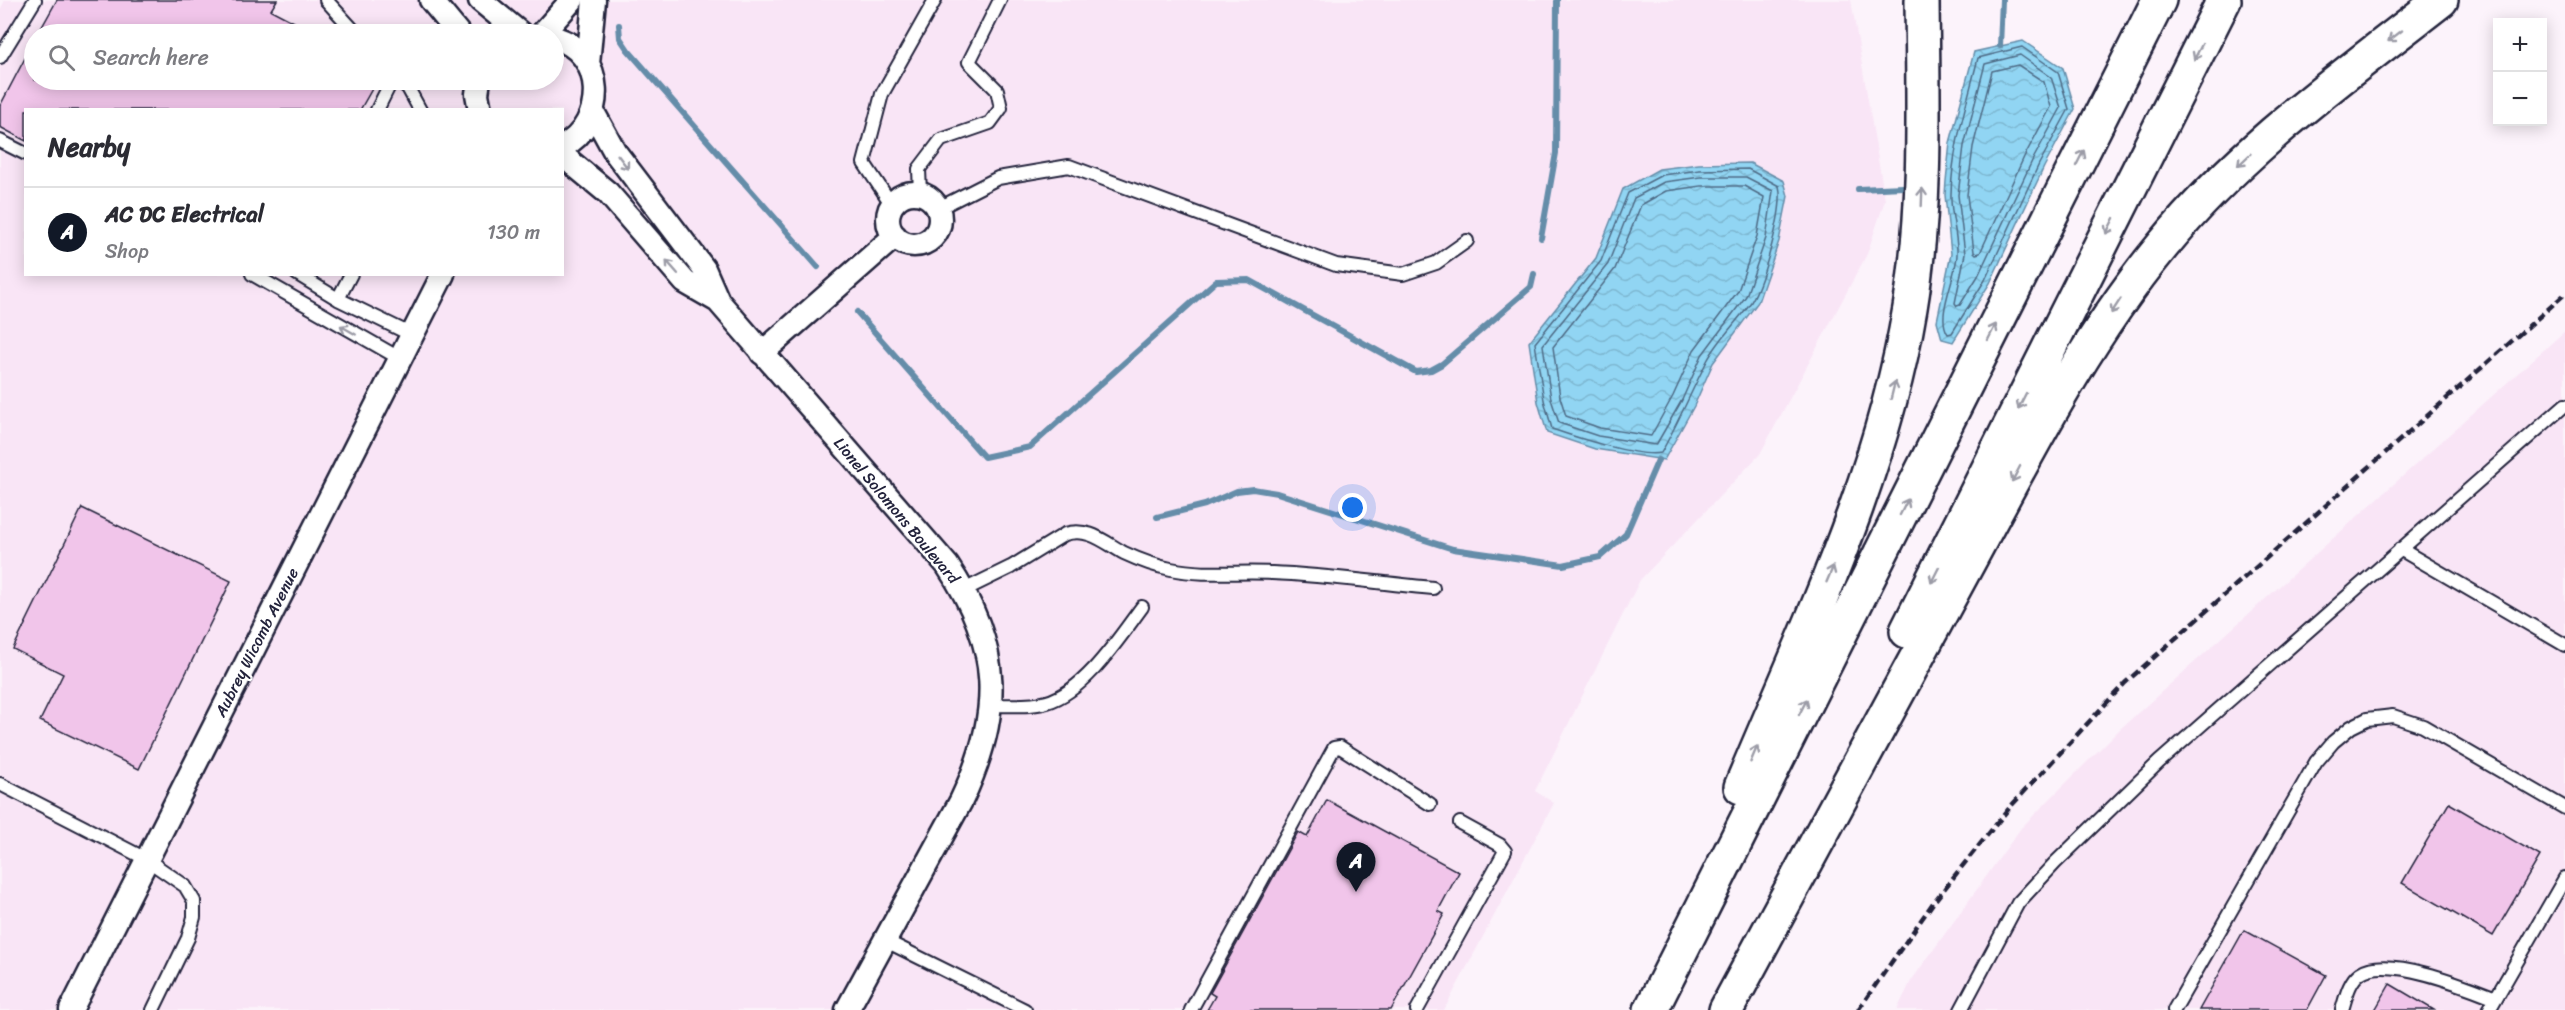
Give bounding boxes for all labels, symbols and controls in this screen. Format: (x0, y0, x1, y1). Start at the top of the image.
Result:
map controls (2493, 18, 2547, 126)
button: + (2493, 18, 2547, 72)
search box (24, 24, 564, 90)
one-way arrow (2387, 30, 2403, 42)
text: Search here (93, 38, 209, 77)
icon: search (45, 41, 78, 74)
one-way arrow (2191, 43, 2203, 61)
button: − (2493, 72, 2547, 126)
text: Nearby (48, 124, 130, 170)
one-way arrow (2074, 150, 2086, 168)
one-way arrow (616, 153, 629, 169)
one-way arrow (2237, 153, 2252, 167)
one-way arrow (1916, 188, 1928, 208)
text: AC DC Electrical (105, 195, 264, 234)
text: A (61, 215, 74, 250)
text: 130 m (487, 215, 540, 250)
one-way arrow (2104, 217, 2115, 235)
text: Shop (105, 234, 149, 269)
one-way arrow (665, 259, 679, 274)
one-way arrow (2109, 297, 2121, 314)
one-way arrow (340, 324, 357, 336)
one-way arrow (1987, 324, 1998, 342)
one-way arrow (1888, 381, 1900, 400)
one-way arrow (2016, 391, 2028, 409)
street label: Lionel Solomons Boulevard (826, 430, 968, 592)
one-way arrow (2010, 464, 2021, 482)
your location (1338, 493, 1367, 522)
one-way arrow (1899, 498, 1910, 516)
street label: Aubrey Wicomb Avenue (206, 562, 307, 723)
one-way arrow (1825, 565, 1836, 584)
one-way arrow (1928, 566, 1940, 584)
one-way arrow (1798, 698, 1810, 716)
one-way arrow (1750, 745, 1761, 763)
pin: A (1336, 842, 1376, 892)

